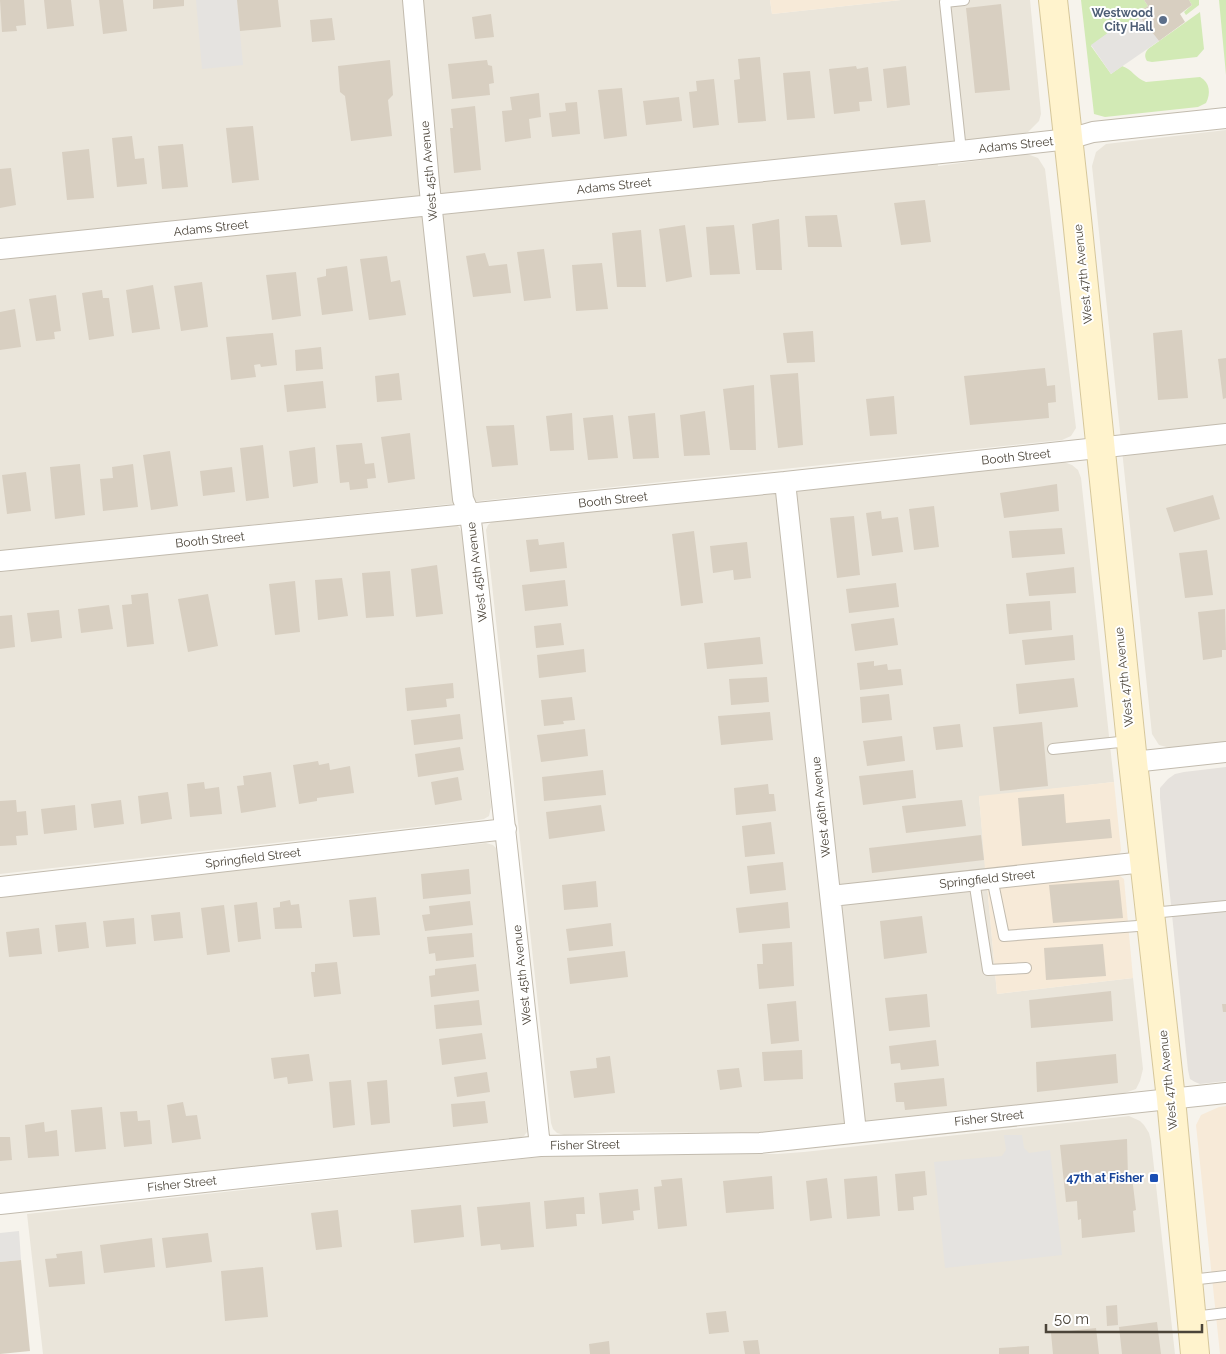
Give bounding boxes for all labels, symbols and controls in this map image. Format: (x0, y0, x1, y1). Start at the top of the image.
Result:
place label: Westwood City Hall (1091, 6, 1153, 34)
marker: Westwood City Hall (1157, 14, 1169, 26)
street label: West 45th Avenue (418, 120, 440, 222)
street label: Adams Street (978, 134, 1054, 156)
street label: Adams Street (576, 175, 652, 197)
street label: Adams Street (173, 217, 249, 239)
street label: West 47th Avenue (1071, 223, 1095, 325)
street label: Booth Street (981, 446, 1051, 468)
street label: Booth Street (578, 489, 648, 511)
street label: West 45th Avenue (464, 521, 490, 623)
street label: Booth Street (175, 529, 245, 551)
street label: West 47th Avenue (1112, 626, 1136, 728)
street label: West 46th Avenue (809, 756, 833, 858)
street label: Springfield Street (204, 845, 302, 871)
street label: Springfield Street (938, 867, 1036, 891)
street label: West 45th Avenue (510, 924, 534, 1026)
street label: West 47th Avenue (1156, 1029, 1180, 1131)
street label: Fisher Street (954, 1107, 1024, 1129)
street label: Fisher Street (550, 1137, 620, 1153)
place label: 47th at Fisher (1066, 1171, 1144, 1185)
marker: 47th at Fisher (1148, 1172, 1160, 1184)
street label: Fisher Street (147, 1173, 217, 1195)
scale bar (1046, 1302, 1202, 1334)
text: 50 m (1054, 1310, 1089, 1328)

